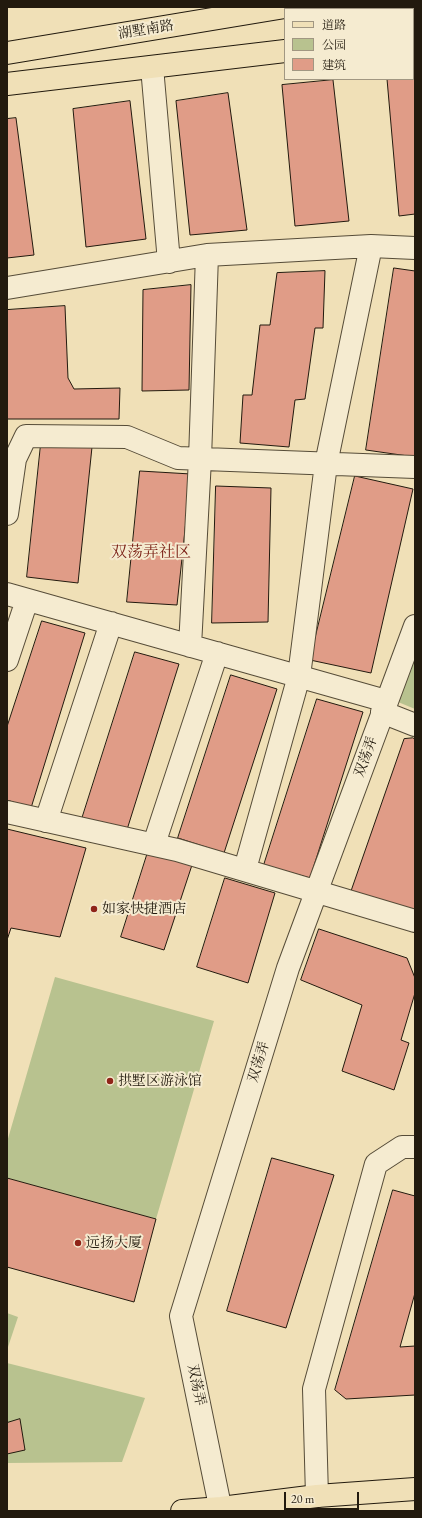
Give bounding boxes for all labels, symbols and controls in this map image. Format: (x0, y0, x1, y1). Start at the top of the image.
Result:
legend (284, 8, 414, 80)
street label: 湖墅南路 (117, 17, 175, 43)
text: 道路 (322, 17, 346, 33)
text: 公园 (322, 37, 346, 53)
text: 建筑 (322, 57, 346, 73)
district label: 双荡弄社区 (111, 543, 191, 563)
street label: 双荡弄 (351, 734, 381, 780)
place label: 如家快捷酒店 (102, 901, 186, 917)
marker: 如家快捷酒店 (89, 904, 99, 914)
street label: 双荡弄 (245, 1039, 273, 1085)
place label: 拱墅区游泳馆 (118, 1073, 202, 1089)
marker: 拱墅区游泳馆 (105, 1076, 115, 1086)
place label: 远扬大厦 (86, 1235, 142, 1251)
marker: 远扬大厦 (73, 1238, 83, 1248)
street label: 双荡弄 (183, 1363, 209, 1407)
scale bar (286, 1484, 361, 1510)
text: 20 m (291, 1491, 314, 1507)

